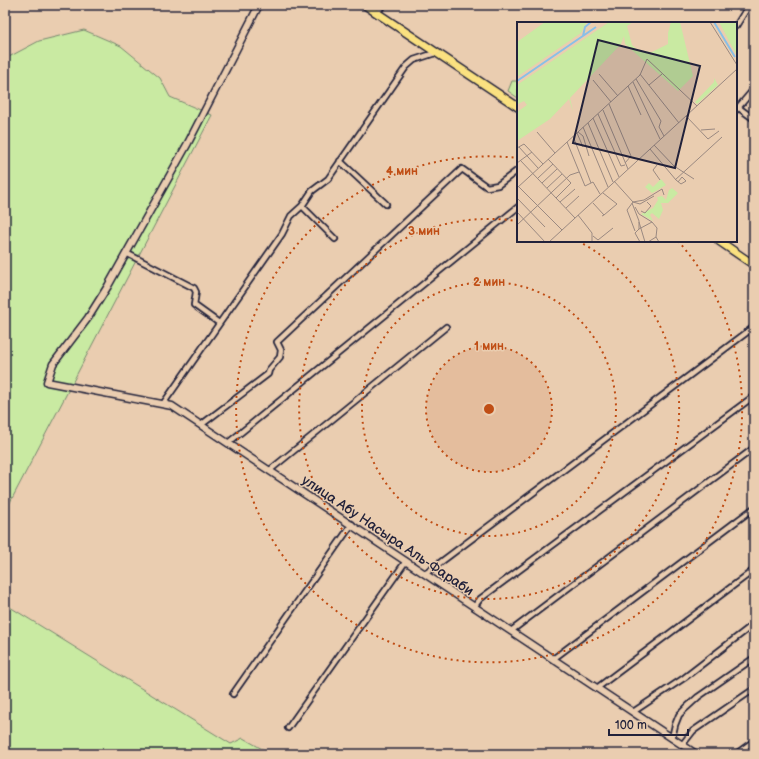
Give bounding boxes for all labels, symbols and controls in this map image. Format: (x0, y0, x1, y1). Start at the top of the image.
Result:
inset map (517, 22, 737, 242)
text: 4 мин (386, 164, 418, 179)
text: 3 мин (408, 224, 440, 239)
text: 2 мин (473, 275, 505, 290)
text: 1 мин (474, 339, 504, 354)
centre of rings (482, 402, 496, 416)
street label: улица Абу Насыра Аль-Фараби (299, 471, 477, 599)
scale bar (609, 711, 688, 737)
text: 100 m (615, 718, 647, 733)

